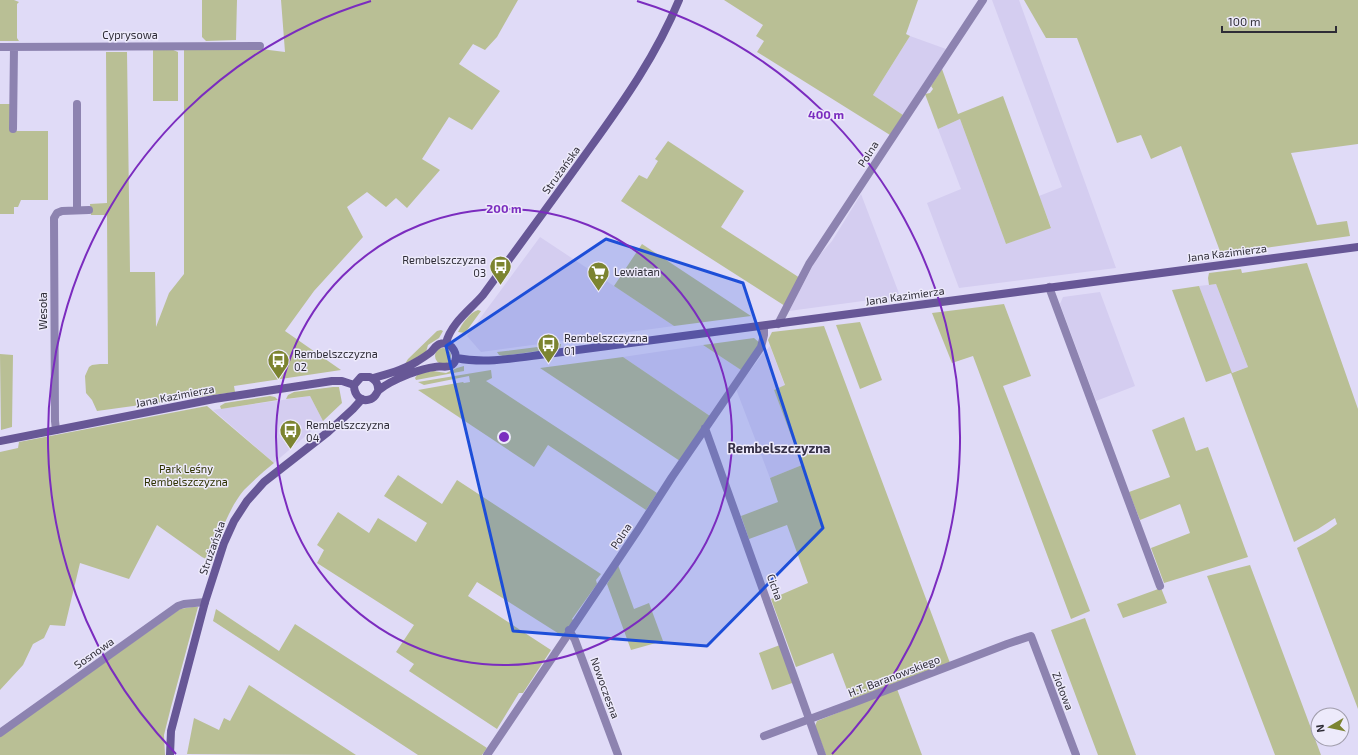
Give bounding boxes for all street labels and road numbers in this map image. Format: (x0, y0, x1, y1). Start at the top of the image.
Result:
street label: Cyprysowa (102, 28, 158, 41)
street label: Polna (854, 138, 881, 169)
street label: Strużańska (539, 143, 582, 196)
street label: Jana Kazimierza (1187, 241, 1267, 264)
street label: Jana Kazimierza (864, 284, 945, 307)
street label: Wesoła (36, 292, 49, 330)
street label: Jana Kazimierza (134, 382, 215, 410)
street label: Strużańska (196, 519, 227, 576)
street label: Polna (607, 520, 634, 551)
street label: Cicha (765, 572, 786, 602)
street label: Sosnowa (71, 634, 116, 671)
street label: H.T. Baranowskiego (846, 652, 941, 699)
street label: Nowoczesna (588, 655, 623, 720)
street label: Ziołowa (1050, 670, 1077, 712)

